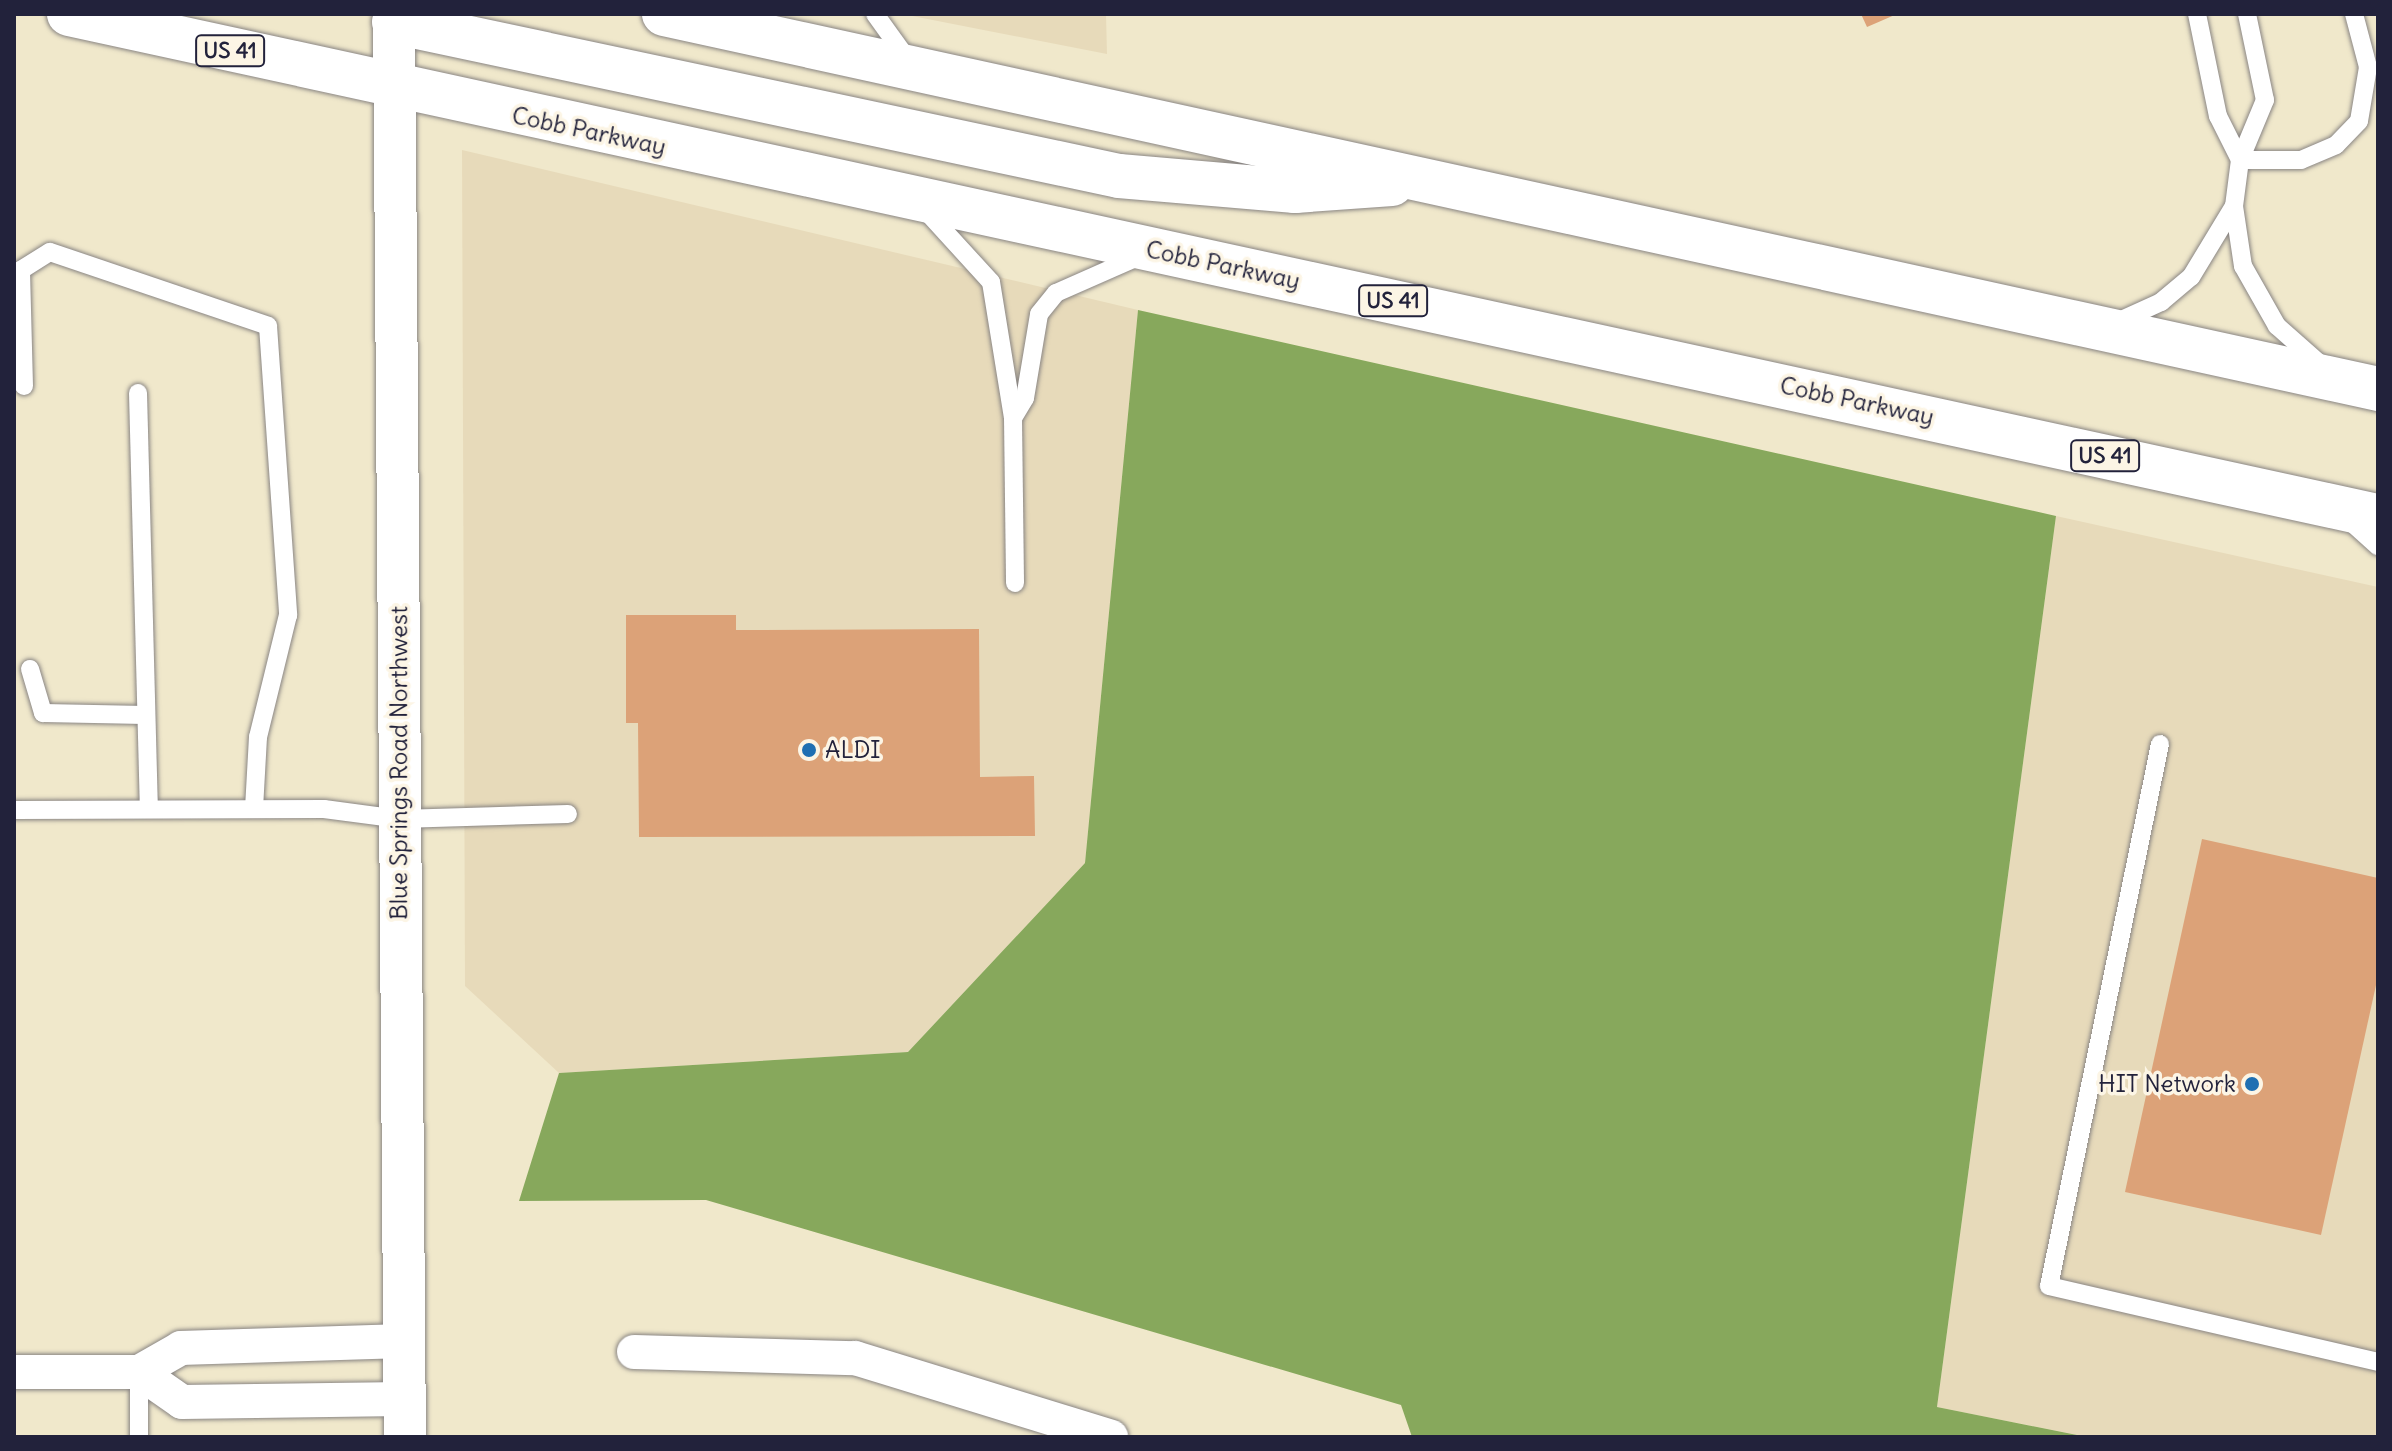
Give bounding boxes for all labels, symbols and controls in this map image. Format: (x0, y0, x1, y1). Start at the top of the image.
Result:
road number: US 41 (194, 33, 266, 69)
street label: Cobb Parkway (509, 101, 669, 161)
street label: Cobb Parkway (1143, 235, 1303, 295)
road number: US 41 (1357, 283, 1429, 319)
street label: Cobb Parkway (1777, 371, 1937, 431)
road number: US 41 (2069, 438, 2141, 474)
street label: Blue Springs Road Northwest (385, 606, 413, 920)
place label: ALDI (825, 736, 880, 764)
marker: ALDI (800, 741, 818, 759)
place label: HIT Network (2098, 1070, 2236, 1098)
marker: HIT Network (2243, 1075, 2261, 1093)

